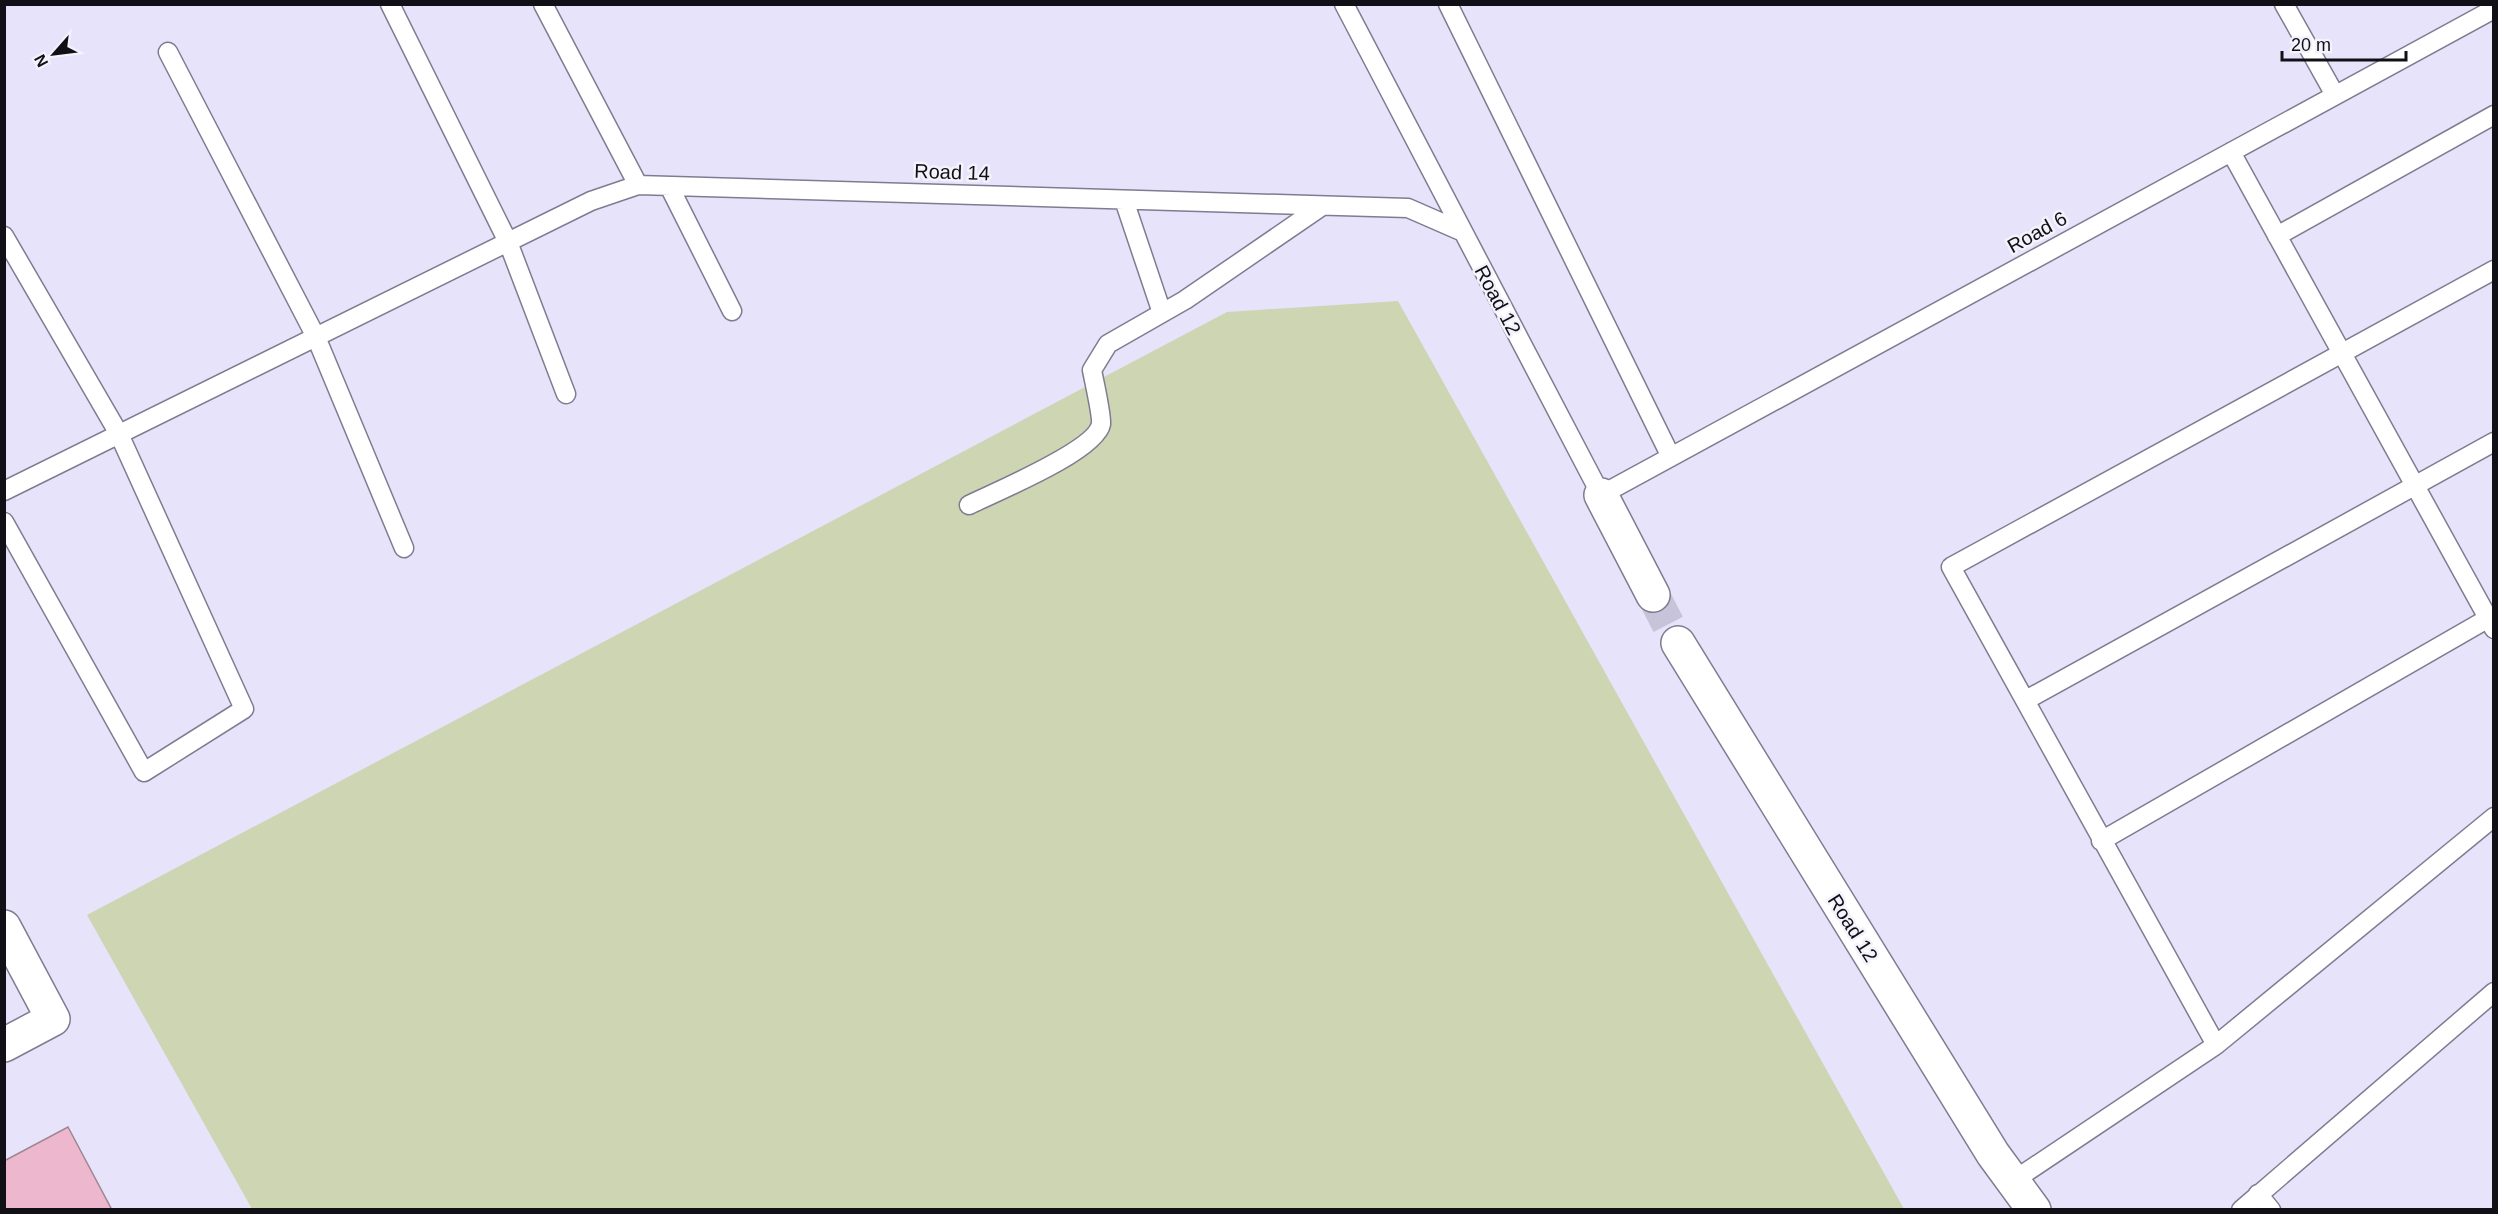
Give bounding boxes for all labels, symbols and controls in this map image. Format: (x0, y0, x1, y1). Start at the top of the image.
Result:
north arrow (24, 24, 84, 84)
scale bar (2282, 24, 2406, 62)
text: 20 m (2291, 35, 2331, 55)
text: N (31, 52, 51, 70)
street label: Road 14 (914, 160, 990, 184)
street label: Road 6 (2003, 207, 2071, 257)
street label: Road 12 (1471, 261, 1525, 339)
street label: Road 12 (1824, 890, 1882, 966)

